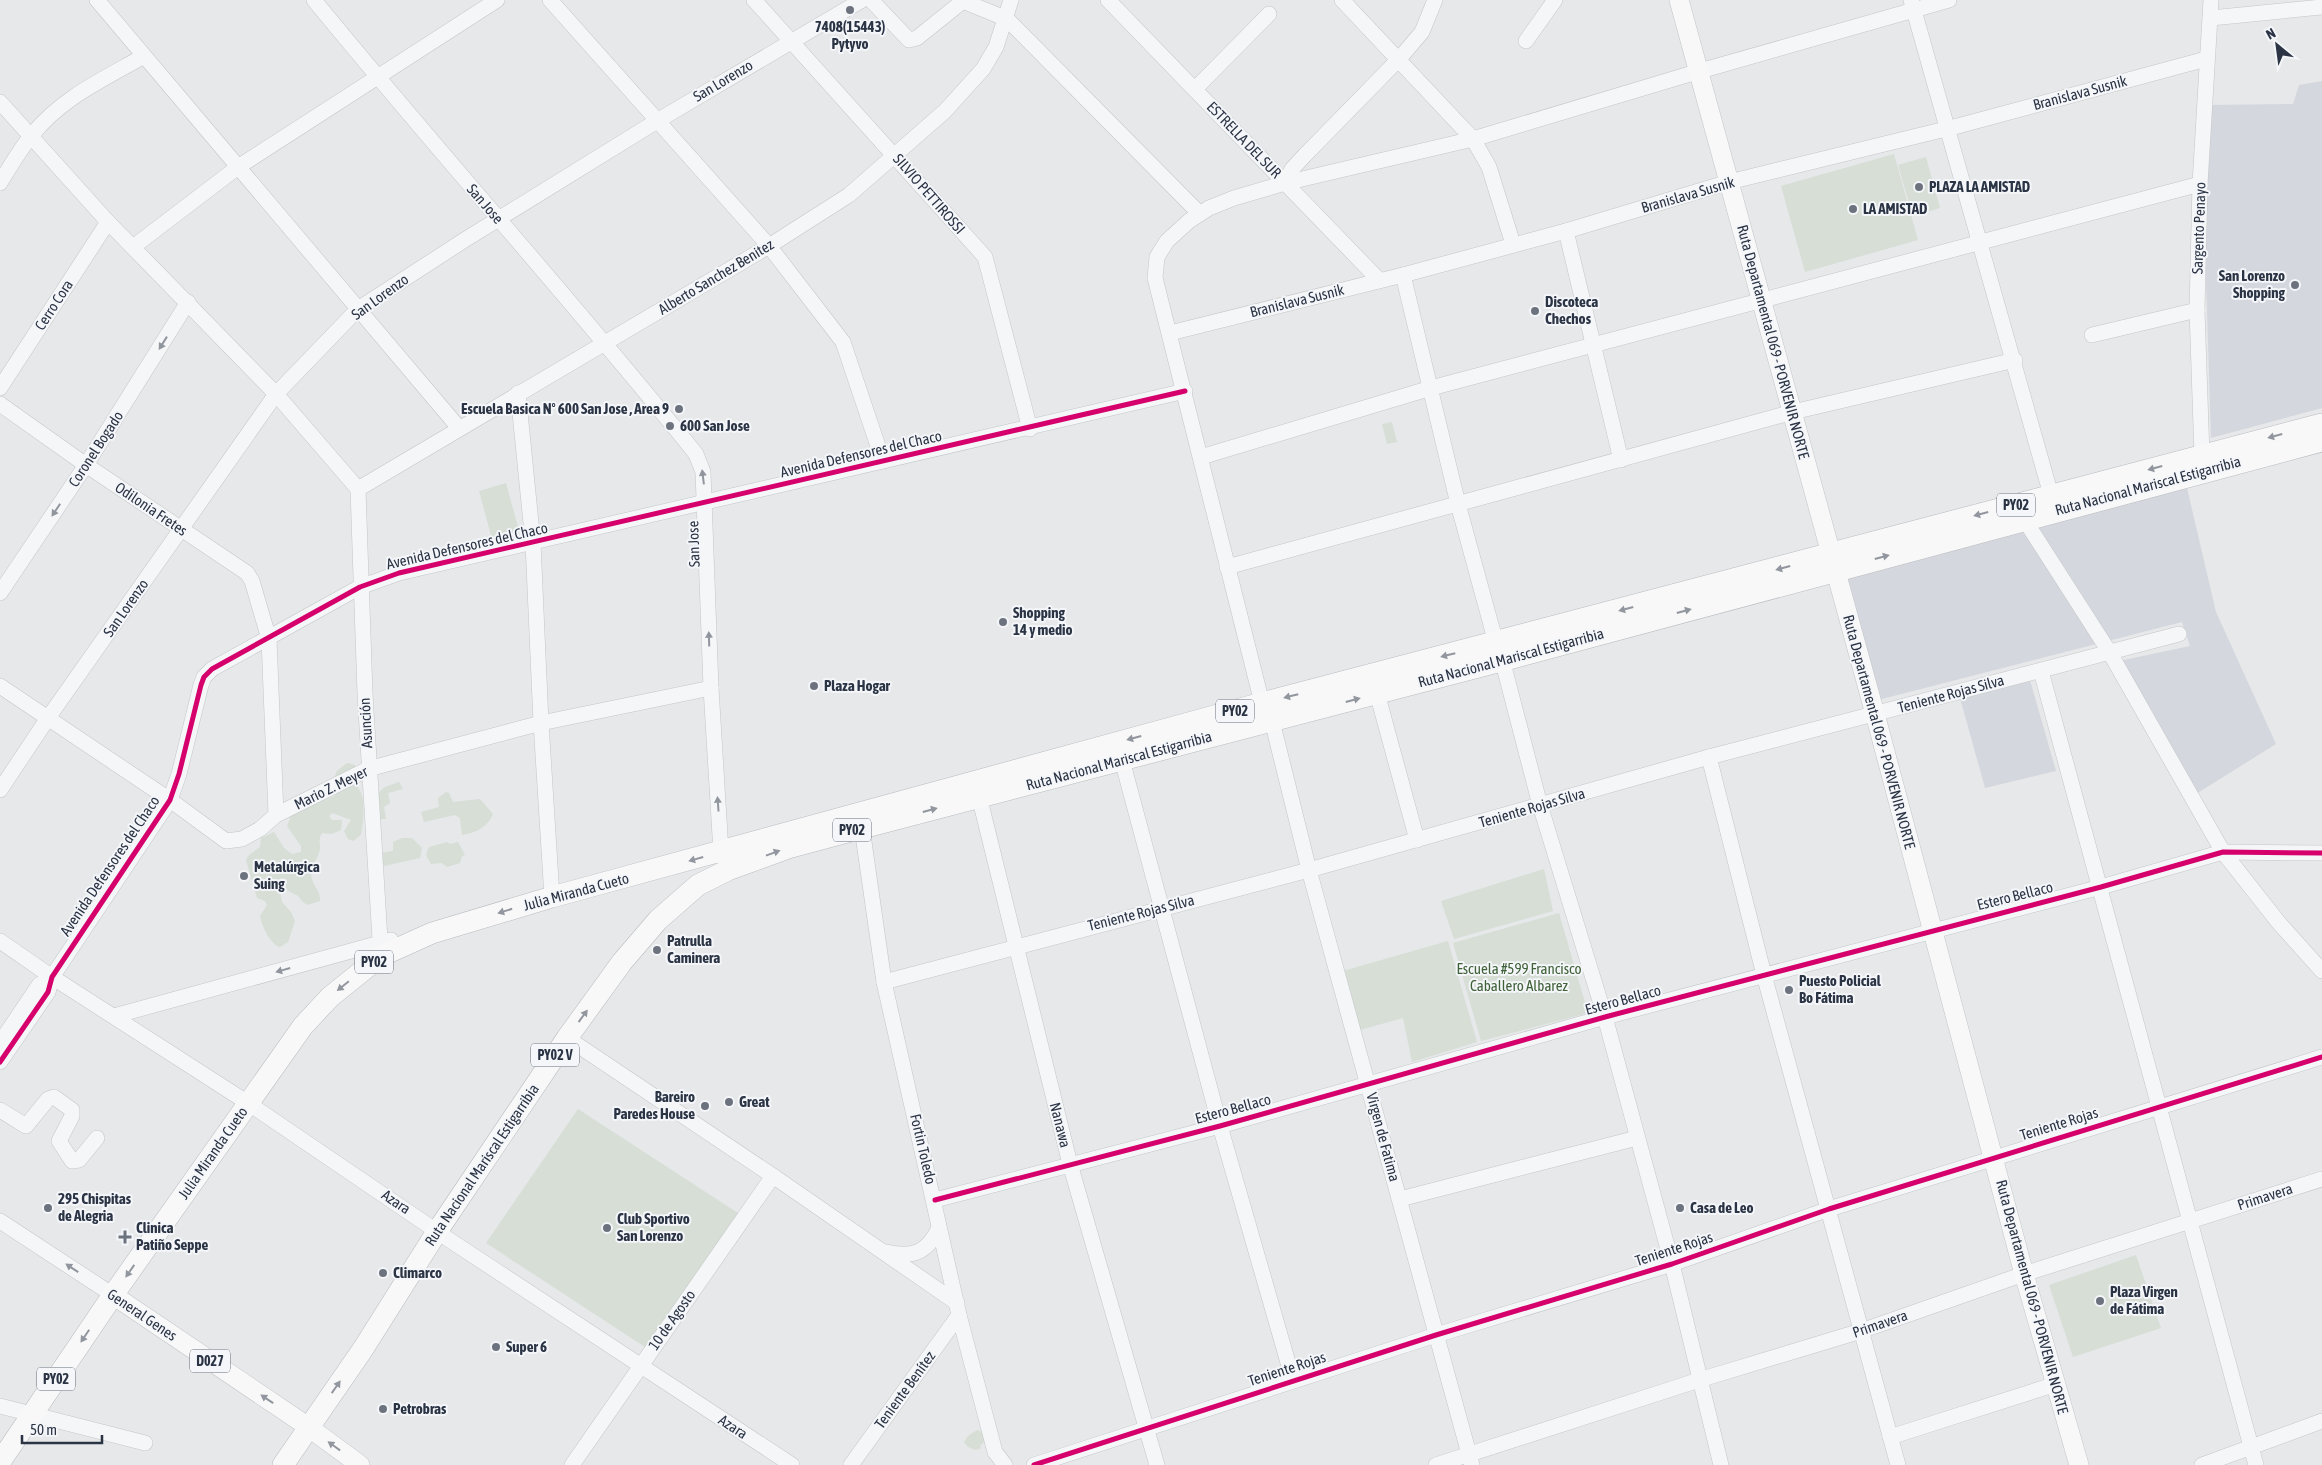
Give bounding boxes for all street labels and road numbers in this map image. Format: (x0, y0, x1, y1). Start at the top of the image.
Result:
street label: San Lorenzo (690, 56, 756, 105)
street label: Branislava Susnik (2031, 72, 2129, 113)
street label: ESTRELLA DEL SUR (1204, 98, 1285, 182)
street label: SILVIO PETTIROSSI (890, 150, 969, 237)
street label: Branislava Susnik (1639, 173, 1737, 216)
street label: San Jose (464, 181, 507, 227)
street label: Sargento Penayo (2188, 182, 2209, 274)
street label: Ruta Departamental 069 - PORVENIR NORTE (1734, 223, 1813, 461)
street label: Alberto Sanchez Benitez (655, 235, 777, 318)
street label: San Lorenzo (348, 270, 412, 323)
street label: Cerro Cora (31, 276, 76, 333)
street label: Branislava Susnik (1248, 281, 1346, 320)
street label: Coronel Bogado (65, 408, 126, 490)
street label: Avenida Defensores del Chaco (779, 427, 943, 480)
street label: Ruta Nacional Mariscal Estigarribia (2053, 453, 2243, 518)
street label: Odilonia Fretes (112, 478, 191, 539)
road number: PY02 (1997, 494, 2035, 516)
street label: Avenida Defensores del Chaco (385, 519, 549, 572)
street label: San Jose (684, 520, 703, 568)
street label: San Lorenzo (100, 576, 152, 640)
street label: Ruta Departamental 069 - PORVENIR NORTE (1840, 613, 1919, 851)
street label: Ruta Nacional Mariscal Estigarribia (1416, 625, 1606, 690)
street label: Teniente Rojas Silva (1896, 671, 2006, 716)
street label: Asunción (356, 697, 375, 749)
road number: PY02 (1216, 699, 1254, 722)
street label: Ruta Nacional Mariscal Estigarribia (1024, 728, 1214, 793)
street label: Mario Z. Meyer (291, 762, 371, 813)
street label: Teniente Rojas Silva (1477, 784, 1587, 831)
street label: Avenida Defensores del Chaco (56, 793, 163, 939)
road number: PY02 (833, 818, 871, 842)
street label: Julia Miranda Cueto (521, 869, 630, 914)
street label: Estero Bellaco (1975, 878, 2055, 913)
street label: Teniente Rojas Silva (1086, 891, 1196, 934)
road number: PY02 (355, 950, 393, 974)
street label: Estero Bellaco (1583, 981, 1663, 1018)
road number: PY02 V (531, 1044, 579, 1066)
street label: Ruta Nacional Mariscal Estigarribia (421, 1081, 542, 1249)
street label: Estero Bellaco (1193, 1090, 1273, 1127)
street label: Virgen de Fatima (1363, 1091, 1404, 1183)
street label: Nanawa (1047, 1101, 1074, 1149)
street label: Julia Miranda Cueto (174, 1103, 251, 1202)
street label: Teniente Rojas (2018, 1104, 2100, 1143)
street label: Fortin Toledo (907, 1112, 940, 1186)
street label: Ruta Departamental 069 - PORVENIR NORTE (1993, 1178, 2072, 1416)
street label: Primavera (2235, 1180, 2295, 1213)
street label: Azara (379, 1186, 414, 1217)
street label: Teniente Rojas (1633, 1228, 1715, 1269)
street label: General Genes (104, 1285, 180, 1344)
street label: 10 de Agosto (645, 1286, 698, 1353)
street label: Primavera (1850, 1306, 1910, 1341)
street label: Teniente Benítez (871, 1347, 939, 1432)
street label: Teniente Rojas (1246, 1348, 1328, 1389)
road number: D027 (190, 1350, 230, 1372)
road number: PY02 (37, 1368, 75, 1390)
street label: Azara (716, 1411, 751, 1442)

